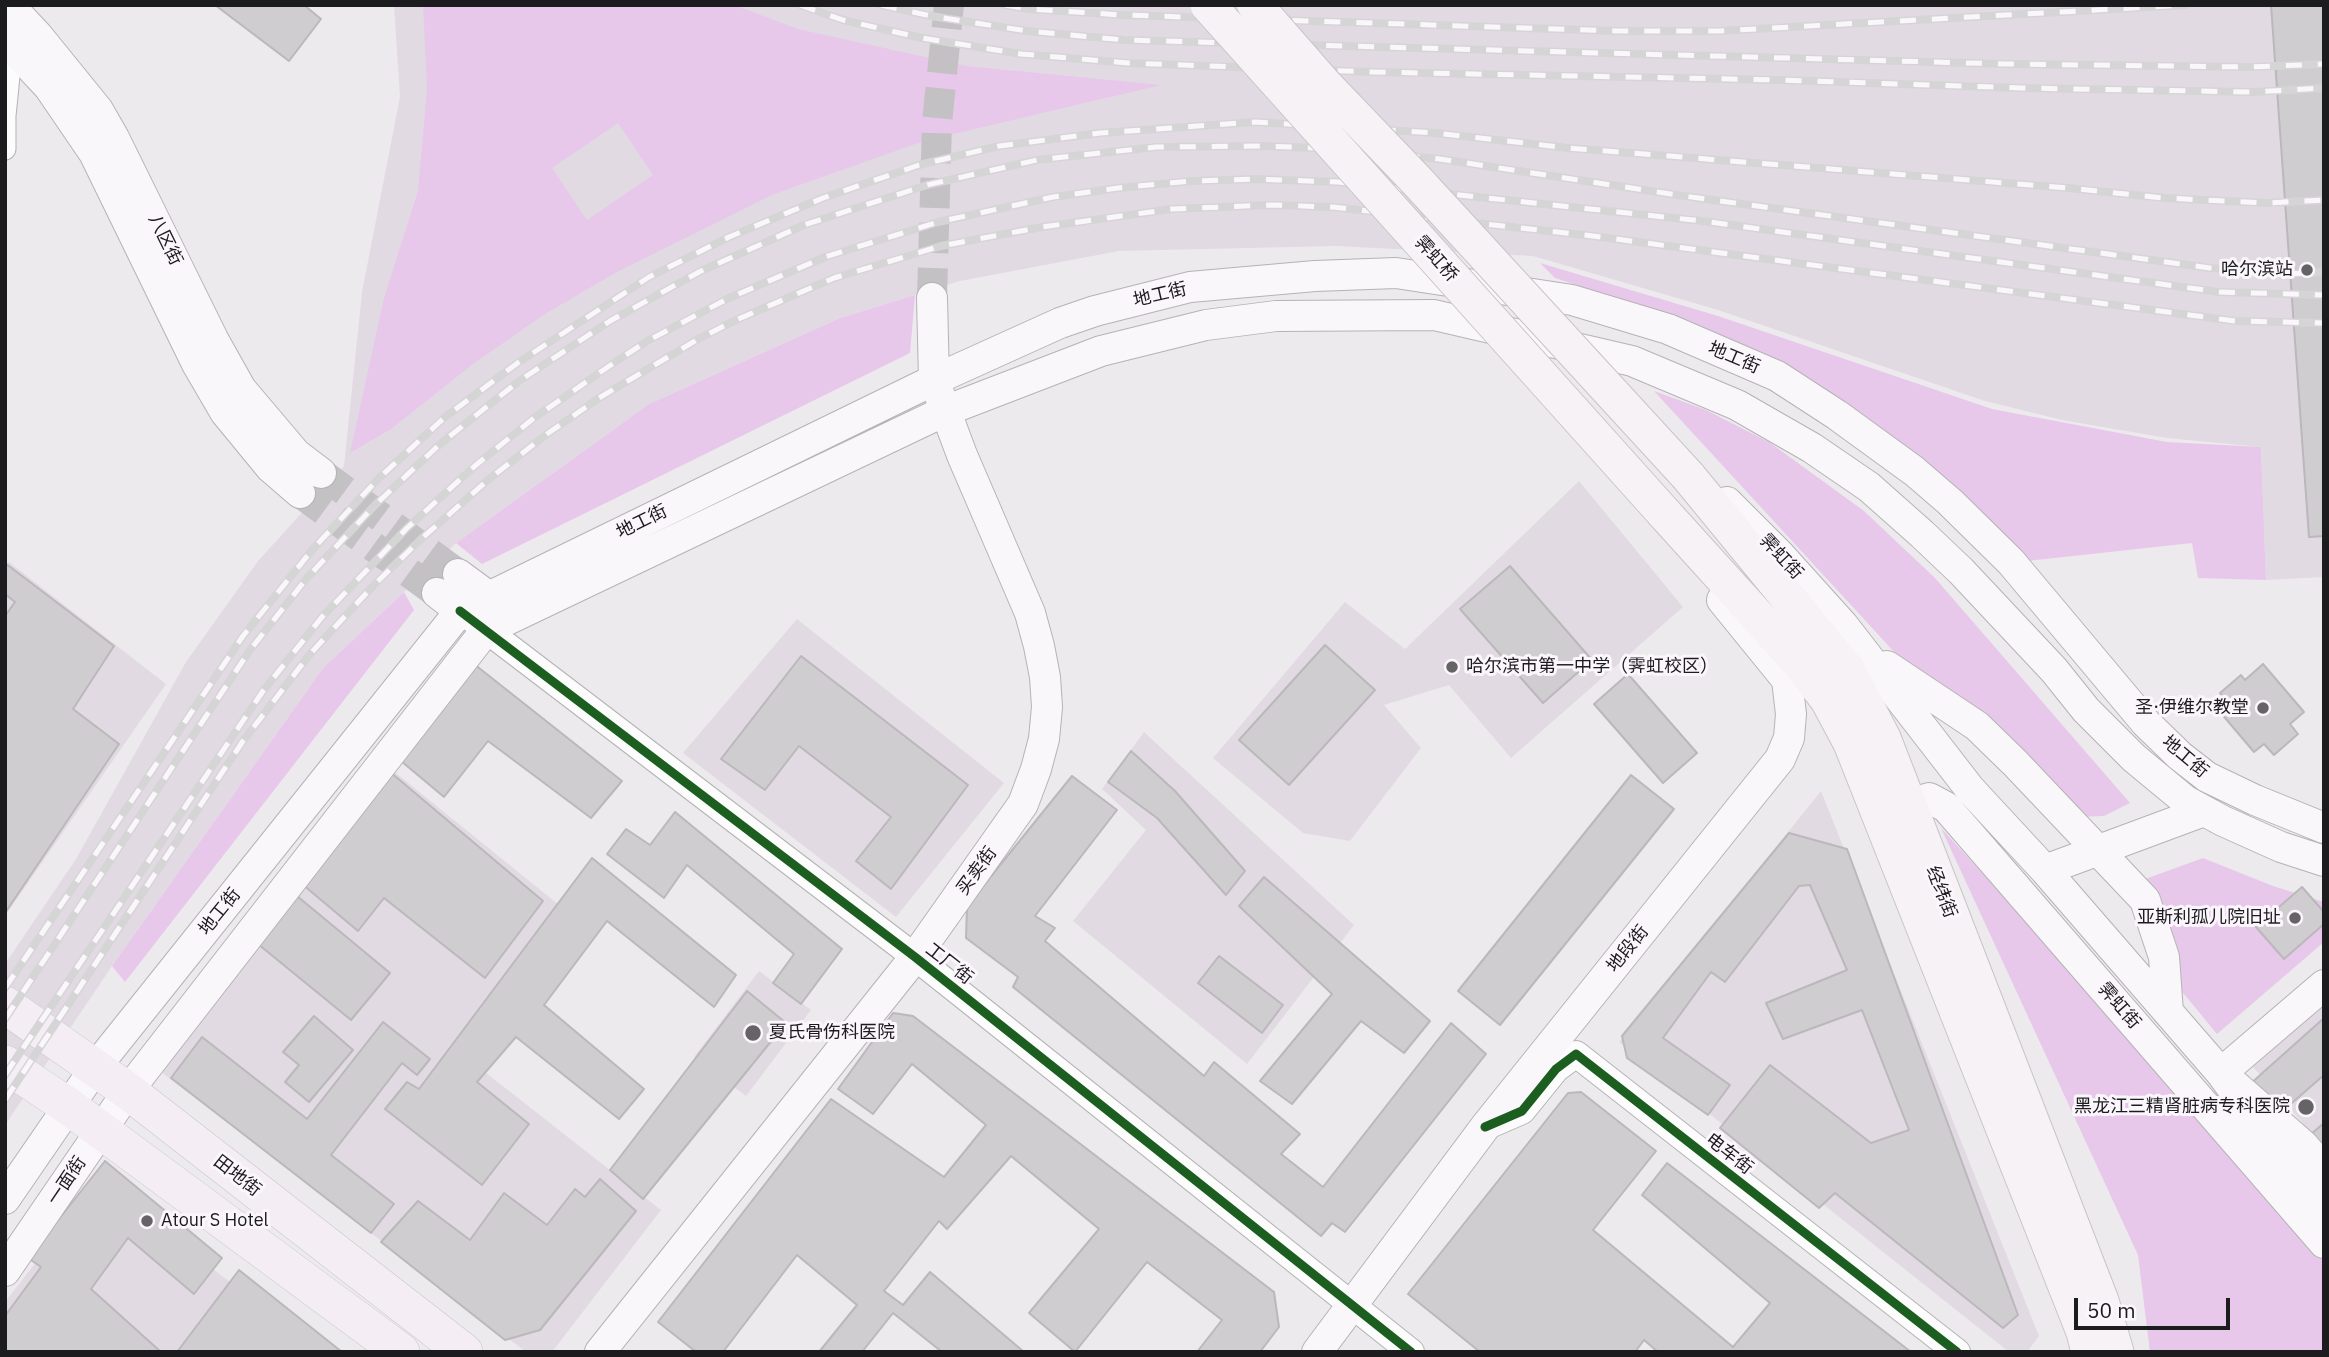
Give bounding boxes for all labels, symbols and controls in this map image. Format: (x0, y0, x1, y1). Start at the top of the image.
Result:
street label: 八区街 (143, 211, 187, 269)
street label: 霁虹桥 (1410, 232, 1462, 286)
place label: 哈尔滨站 (2221, 259, 2293, 281)
marker: 哈尔滨站 (2299, 262, 2315, 278)
street label: 地工街 (1131, 278, 1189, 312)
street label: 地工街 (1705, 338, 1763, 378)
street label: 地工街 (613, 500, 671, 544)
street label: 霁虹街 (1755, 530, 1807, 584)
place label: 哈尔滨市第一中学（霁虹校区） (1466, 656, 1718, 678)
marker: 哈尔滨市第一中学（霁虹校区） (1444, 659, 1460, 675)
place label: 圣·伊维尔教堂 (2135, 697, 2249, 719)
marker: 圣·伊维尔教堂 (2255, 700, 2271, 716)
street label: 地工街 (2157, 731, 2213, 783)
street label: 买卖街 (952, 843, 1002, 899)
street label: 经纬街 (1921, 863, 1961, 921)
street label: 地工街 (195, 884, 245, 940)
place label: 亚斯利孤儿院旧址 (2137, 907, 2281, 929)
marker: 亚斯利孤儿院旧址 (2287, 910, 2303, 926)
street label: 地段街 (1603, 921, 1653, 977)
street label: 工厂街 (921, 939, 977, 989)
street label: 霁虹街 (2093, 979, 2145, 1033)
place label: 夏氏骨伤科医院 (769, 1022, 895, 1044)
marker: 夏氏骨伤科医院 (743, 1023, 763, 1043)
place label: 黑龙江三精肾脏病专科医院 (2074, 1096, 2290, 1118)
marker: 黑龙江三精肾脏病专科医院 (2296, 1097, 2316, 1117)
street label: 电车街 (1701, 1129, 1757, 1179)
street label: 田地街 (209, 1151, 265, 1201)
street label: 一面街 (43, 1153, 91, 1209)
place label: Atour S Hotel (161, 1210, 268, 1232)
marker: Atour S Hotel (139, 1213, 155, 1229)
scale bar (2077, 1284, 2233, 1328)
text: 50 m (2087, 1296, 2136, 1324)

